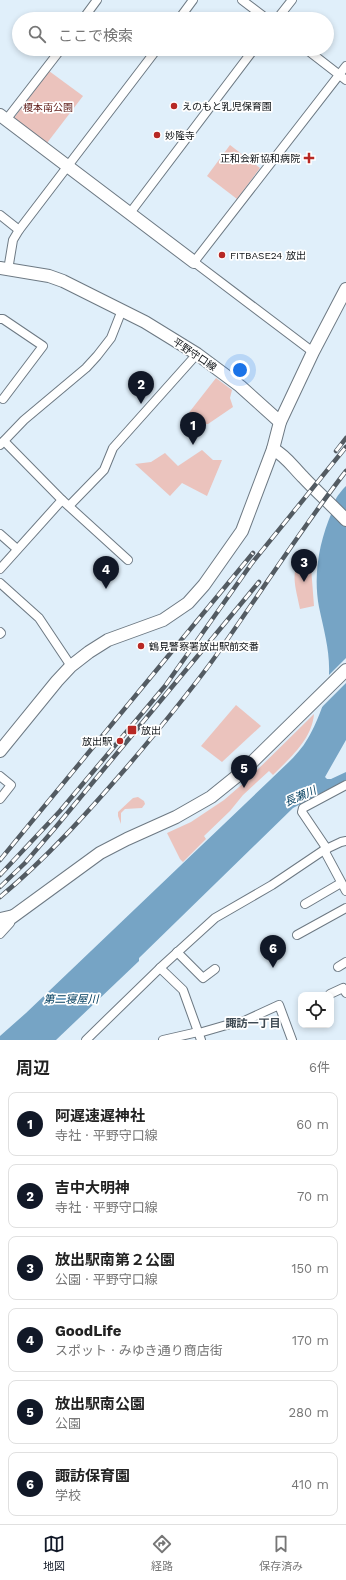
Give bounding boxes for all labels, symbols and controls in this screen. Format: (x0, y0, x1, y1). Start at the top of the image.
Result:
search box (12, 12, 334, 56)
icon: search (26, 23, 48, 45)
text: ここで検索 (58, 27, 133, 45)
marker: えのもと乳児保育園 (169, 101, 179, 111)
place label: えのもと乳児保育園 (182, 101, 272, 112)
park label: 榎本南公園 (23, 102, 73, 113)
marker: 妙隆寺 (152, 130, 162, 140)
place label: 妙隆寺 (165, 130, 195, 141)
marker: 正和会新協和病院 (303, 152, 315, 164)
place label: 正和会新協和病院 (220, 153, 300, 164)
marker: FITBASE24 放出 (217, 250, 227, 260)
place label: FITBASE24 放出 (230, 250, 306, 261)
street label: 平野守口線 (171, 336, 219, 373)
your location (230, 360, 250, 380)
pin: 2 (128, 371, 154, 404)
pin: 1 (180, 412, 206, 445)
pin: 3 (291, 549, 317, 582)
pin: 4 (93, 556, 119, 589)
marker: 鶴見警察署放出駅前交番 (136, 641, 146, 651)
place label: 鶴見警察署放出駅前交番 (149, 641, 259, 652)
marker: 放出 (126, 724, 138, 736)
place label: 放出 (141, 725, 161, 736)
place label: 放出駅 (82, 736, 113, 747)
marker: 放出駅 (115, 736, 125, 746)
pin: 5 (231, 755, 257, 788)
water label: 長瀬川 (282, 783, 319, 809)
pin: 6 (260, 935, 286, 968)
map controls (298, 992, 334, 1028)
button: locate (298, 992, 334, 1028)
water label: 第二寝屋川 (44, 993, 99, 1006)
district label: 諏訪一丁目 (226, 1017, 281, 1030)
text: 周辺 (16, 1058, 50, 1078)
text: 6件 (309, 1060, 330, 1075)
text: 阿遅速遅神社 (55, 1107, 145, 1125)
text: 1 (27, 1117, 33, 1132)
text: 60 m (296, 1117, 329, 1132)
text: 寺社 · 平野守口線 (55, 1128, 158, 1143)
text: 吉中大明神 (55, 1179, 130, 1197)
text: 2 (26, 1189, 34, 1204)
text: 70 m (297, 1189, 329, 1204)
text: 寺社 · 平野守口線 (55, 1200, 158, 1215)
text: 放出駅南第２公園 (55, 1251, 175, 1269)
text: 3 (26, 1261, 34, 1276)
text: 150 m (291, 1261, 329, 1276)
text: 公園 · 平野守口線 (55, 1272, 158, 1287)
text: GoodLife (55, 1322, 121, 1340)
text: 4 (26, 1333, 34, 1348)
text: 170 m (292, 1333, 329, 1348)
text: スポット · みゆき通り商店街 (55, 1343, 223, 1358)
text: 放出駅南公園 (55, 1395, 145, 1413)
text: 5 (26, 1405, 34, 1420)
text: 280 m (289, 1405, 329, 1420)
text: 公園 (55, 1416, 81, 1431)
text: 諏訪保育園 (55, 1467, 130, 1485)
text: 6 (26, 1477, 34, 1492)
text: 410 m (291, 1477, 329, 1492)
text: 学校 (55, 1488, 81, 1503)
tab: 地図 (43, 1533, 65, 1573)
tab: 経路 (151, 1533, 173, 1573)
tab: 保存済み (259, 1533, 303, 1573)

